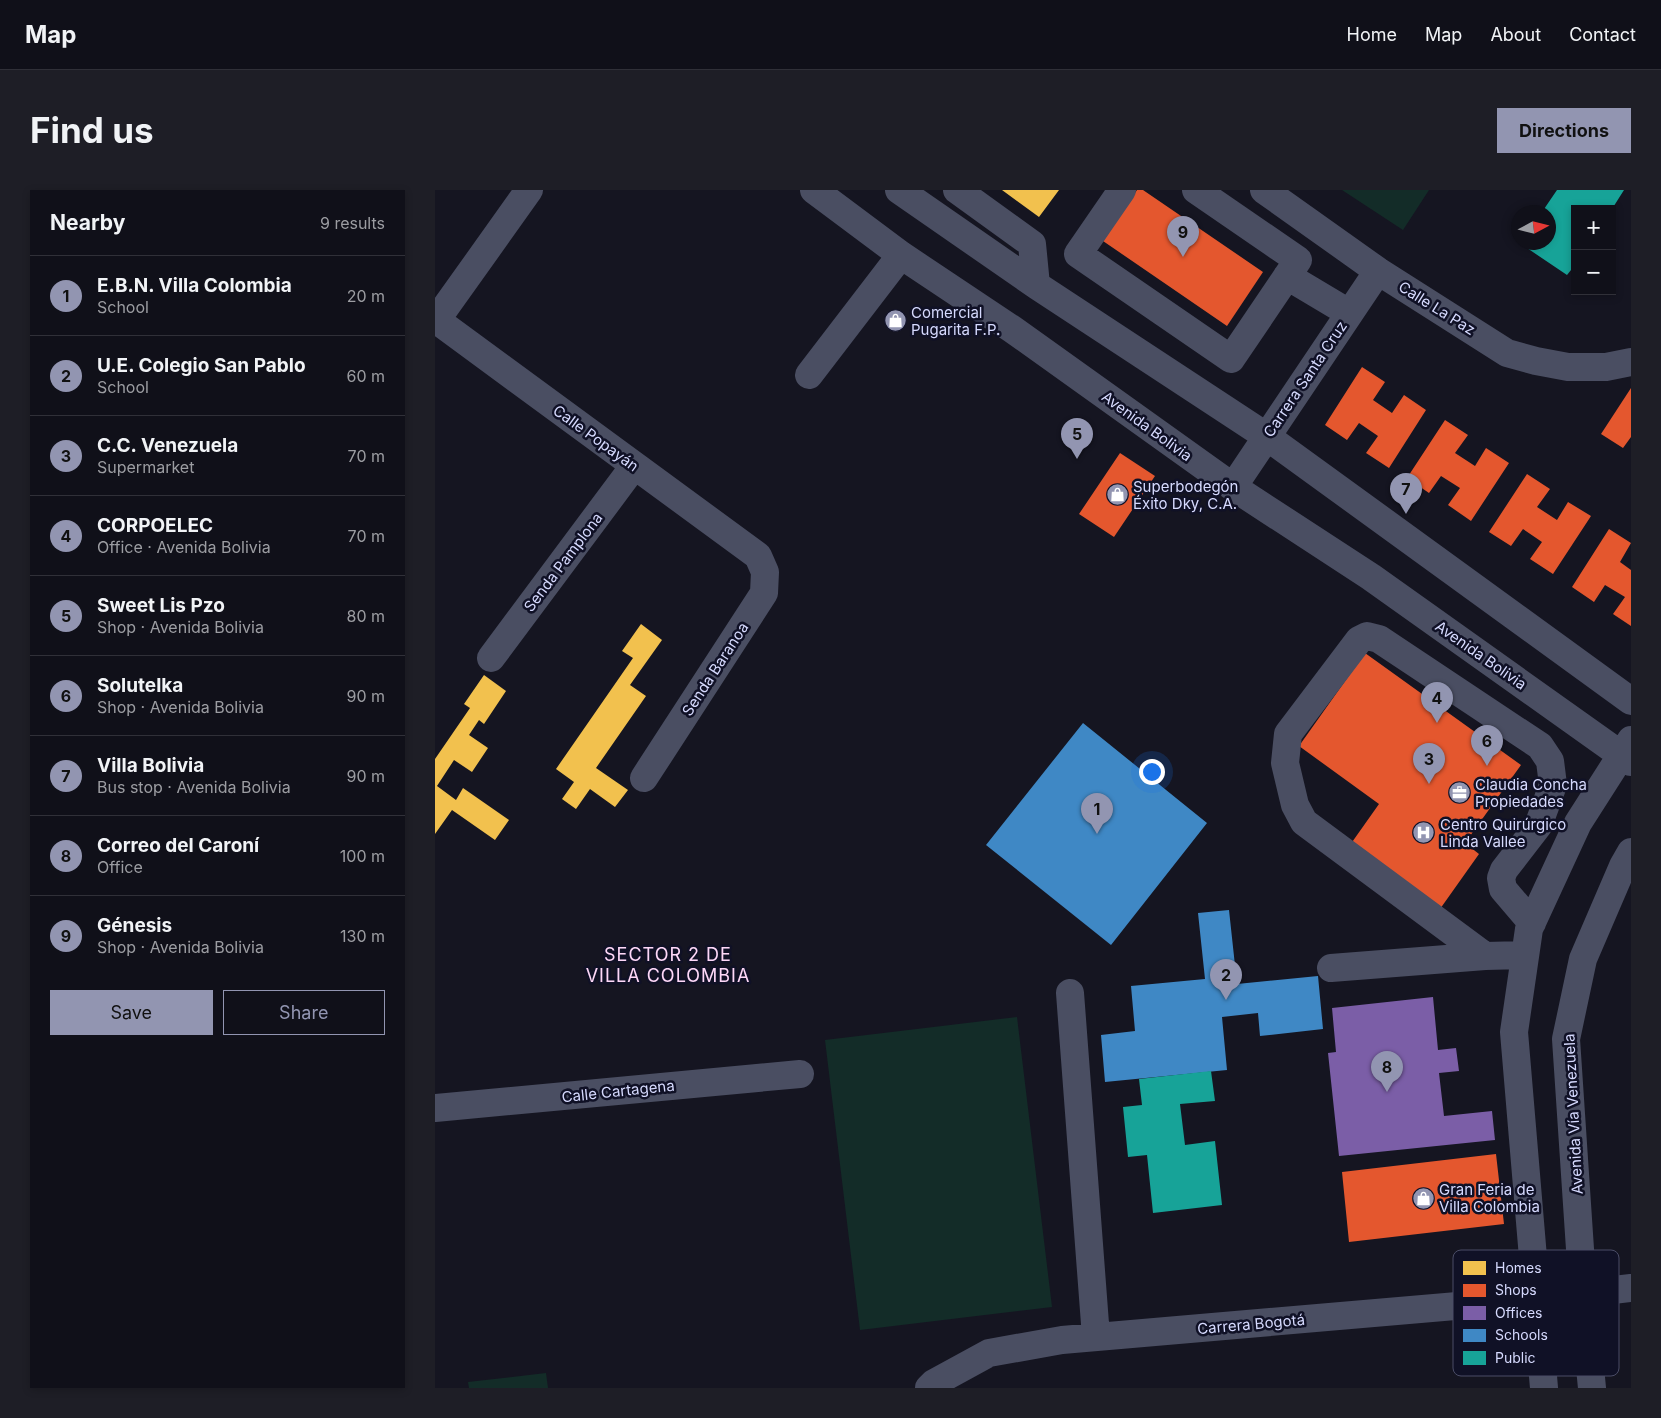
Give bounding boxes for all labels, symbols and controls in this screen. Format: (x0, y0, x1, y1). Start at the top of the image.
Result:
text: Map (25, 20, 76, 49)
text: Home (1347, 24, 1397, 45)
text: Map (1425, 24, 1462, 45)
text: About (1490, 24, 1541, 45)
text: Contact (1569, 24, 1636, 45)
button: Directions (1497, 108, 1631, 153)
text: Find us (30, 109, 154, 151)
north arrow (1511, 205, 1556, 250)
map controls (1571, 205, 1616, 295)
button: + (1571, 205, 1616, 250)
text: Nearby (50, 210, 125, 235)
text: 9 results (320, 213, 385, 233)
pin: 9 (1167, 216, 1199, 257)
button: − (1571, 250, 1616, 295)
text: E.B.N. Villa Colombia (97, 274, 292, 297)
street label: Calle La Paz (1395, 277, 1479, 339)
text: 1 (63, 286, 69, 306)
text: 20 m (347, 286, 385, 306)
text: School (97, 297, 149, 317)
place label: Comercial Pugarita F.P. (911, 303, 1000, 339)
shop icon: Comercial Pugarita F.P. (883, 309, 907, 333)
street label: Carrera Santa Cruz (1259, 317, 1351, 441)
text: U.E. Colegio San Pablo (97, 354, 306, 377)
text: 2 (61, 366, 71, 386)
text: 60 m (346, 366, 385, 386)
text: School (97, 377, 149, 397)
street label: Avenida Bolivia (1098, 387, 1196, 465)
street label: Calle Popayán (549, 401, 643, 475)
pin: 5 (1061, 418, 1093, 459)
text: C.C. Venezuela (97, 434, 238, 457)
text: 3 (61, 446, 71, 466)
text: 70 m (348, 446, 385, 466)
text: Supermarket (97, 457, 194, 477)
pin: 7 (1390, 473, 1422, 514)
place label: Superbodegón Éxito Dky, C.A. (1133, 477, 1238, 513)
shop icon: Superbodegón Éxito Dky, C.A. (1105, 483, 1129, 507)
street label: Senda Pamplona (520, 509, 606, 615)
text: CORPOELEC (97, 514, 213, 537)
text: 4 (61, 526, 71, 546)
text: 70 m (348, 526, 385, 546)
text: Office · Avenida Bolivia (97, 537, 271, 557)
text: Sweet Lis Pzo (97, 594, 225, 617)
text: 5 (61, 606, 71, 626)
text: 80 m (346, 606, 385, 626)
text: Shop · Avenida Bolivia (97, 617, 264, 637)
street label: Avenida Bolivia (1432, 617, 1530, 693)
street label: Senda Baranoa (678, 619, 752, 719)
text: Solutelka (97, 674, 183, 697)
pin: 4 (1421, 682, 1453, 723)
text: 6 (61, 686, 71, 706)
text: 90 m (346, 686, 385, 706)
text: Shop · Avenida Bolivia (97, 697, 264, 717)
pin: 6 (1471, 725, 1503, 766)
pin: 3 (1413, 743, 1445, 784)
text: Villa Bolivia (97, 754, 204, 777)
your location (1139, 759, 1165, 785)
text: 7 (61, 766, 71, 786)
text: 90 m (346, 766, 385, 786)
place label: Claudia Concha Propiedades (1475, 775, 1587, 811)
text: Bus stop · Avenida Bolivia (97, 777, 291, 797)
office icon: Claudia Concha Propiedades (1447, 781, 1471, 805)
pin: 1 (1081, 793, 1113, 834)
place label: Centro Quirúrgico Linda Vallee (1440, 815, 1566, 851)
hospital icon: Centro Quirúrgico Linda Vallee (1412, 821, 1436, 845)
text: Correo del Caroní (97, 834, 259, 857)
text: 8 (61, 846, 71, 866)
text: 100 m (340, 846, 385, 866)
text: Office (97, 857, 143, 877)
text: Génesis (97, 914, 172, 937)
text: 9 (61, 926, 71, 946)
text: 130 m (340, 926, 385, 946)
text: Shop · Avenida Bolivia (97, 937, 264, 957)
district label: SECTOR 2 DE VILLA COLOMBIA (586, 944, 750, 986)
pin: 2 (1210, 959, 1242, 1000)
button: Save (50, 990, 213, 1035)
button: Share (223, 990, 385, 1035)
street label: Avenida Vía Venezuela (1559, 1033, 1587, 1195)
pin: 8 (1371, 1051, 1403, 1092)
street label: Calle Cartagena (561, 1076, 675, 1106)
place label: Gran Feria de Villa Colombia (1439, 1180, 1540, 1216)
shop icon: Gran Feria de Villa Colombia (1411, 1186, 1435, 1210)
legend (1453, 1250, 1619, 1376)
text: Homes (1495, 1259, 1542, 1276)
text: Shops (1495, 1281, 1537, 1298)
text: Offices (1495, 1304, 1542, 1321)
street label: Carrera Bogotá (1196, 1310, 1306, 1338)
text: Schools (1495, 1326, 1548, 1343)
text: Public (1495, 1349, 1536, 1366)

